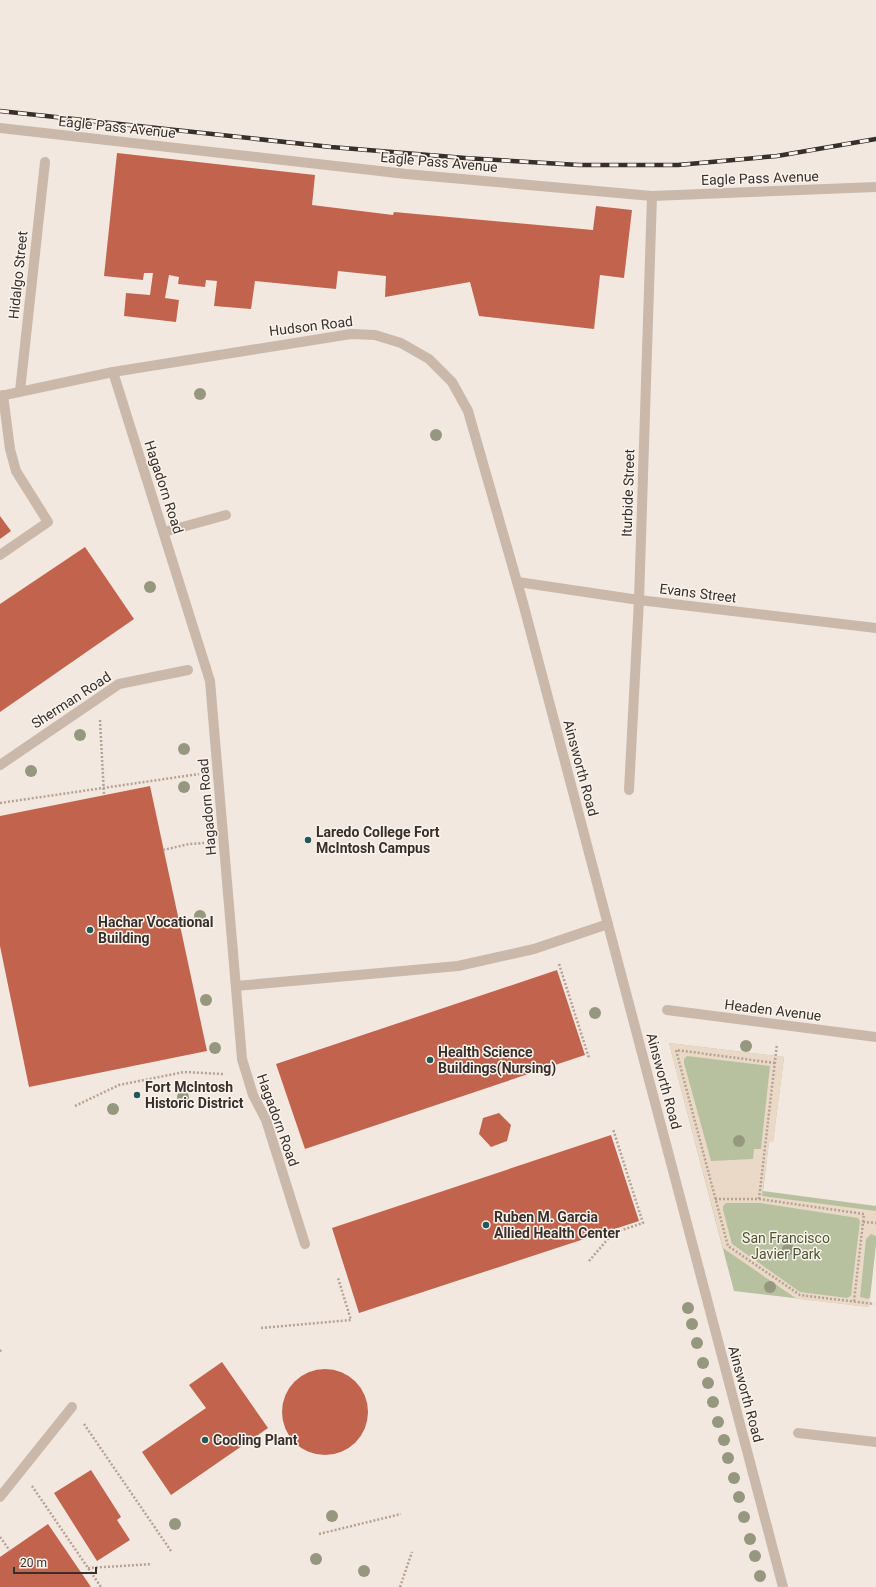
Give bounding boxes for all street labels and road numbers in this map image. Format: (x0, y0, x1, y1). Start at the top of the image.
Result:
street label: Eagle Pass Avenue (58, 113, 176, 141)
street label: Eagle Pass Avenue (380, 149, 498, 175)
street label: Eagle Pass Avenue (701, 168, 819, 188)
street label: Hidalgo Street (5, 230, 31, 320)
street label: Hudson Road (268, 313, 354, 339)
street label: Hagadorn Road (141, 438, 187, 536)
street label: Iturbide Street (618, 448, 638, 537)
street label: Evans Street (659, 580, 738, 606)
street label: Sherman Road (28, 668, 114, 732)
street label: Ainsworth Road (560, 718, 602, 818)
street label: Hagadorn Road (195, 758, 219, 856)
street label: Headen Avenue (724, 996, 822, 1024)
street label: Ainsworth Road (643, 1031, 685, 1131)
street label: Hagadorn Road (254, 1072, 302, 1168)
street label: Ainsworth Road (725, 1344, 767, 1444)

